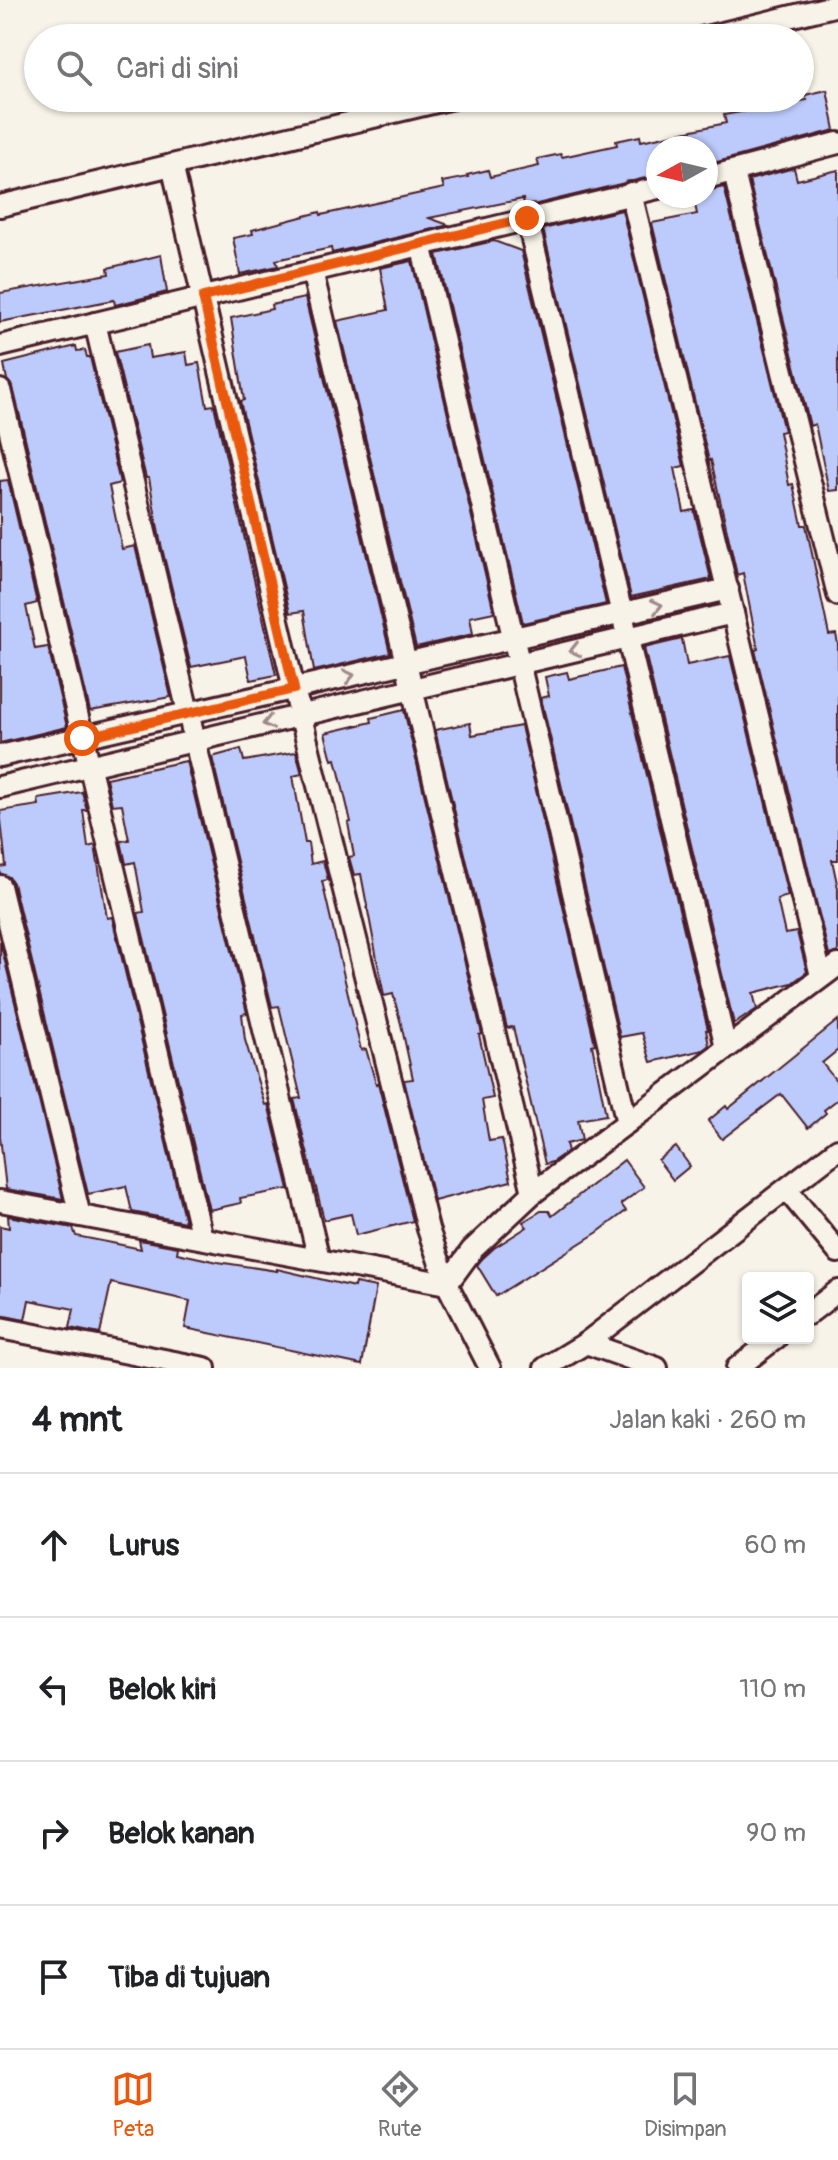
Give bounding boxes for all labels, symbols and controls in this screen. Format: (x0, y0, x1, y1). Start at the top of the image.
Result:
search box (24, 24, 814, 112)
icon: search (52, 46, 96, 90)
text: Cari di sini (116, 50, 238, 87)
north arrow (646, 136, 718, 208)
route end (509, 200, 545, 236)
one-way arrow (650, 598, 663, 615)
one-way arrow (569, 641, 583, 658)
one-way arrow (342, 668, 355, 685)
one-way arrow (262, 714, 275, 731)
route start (64, 720, 100, 756)
map controls (742, 1272, 814, 1344)
button: layers (742, 1272, 814, 1344)
text: 4 mnt (32, 1399, 122, 1442)
text: Jalan kaki · 260 m (609, 1404, 806, 1436)
icon: ahead (32, 1523, 76, 1567)
text: Lurus (108, 1527, 179, 1564)
text: 60 m (744, 1529, 806, 1561)
icon: left (32, 1667, 76, 1711)
text: Belok kiri (108, 1671, 216, 1708)
text: 110 m (739, 1673, 806, 1705)
icon: right (32, 1811, 76, 1855)
text: Belok kanan (108, 1815, 255, 1852)
text: 90 m (746, 1817, 806, 1849)
icon: arrive (32, 1955, 76, 1999)
text: Tiba di tujuan (108, 1959, 270, 1996)
tab: Peta (111, 2067, 155, 2143)
tab: Rute (378, 2067, 422, 2143)
tab: Disimpan (644, 2067, 727, 2143)

